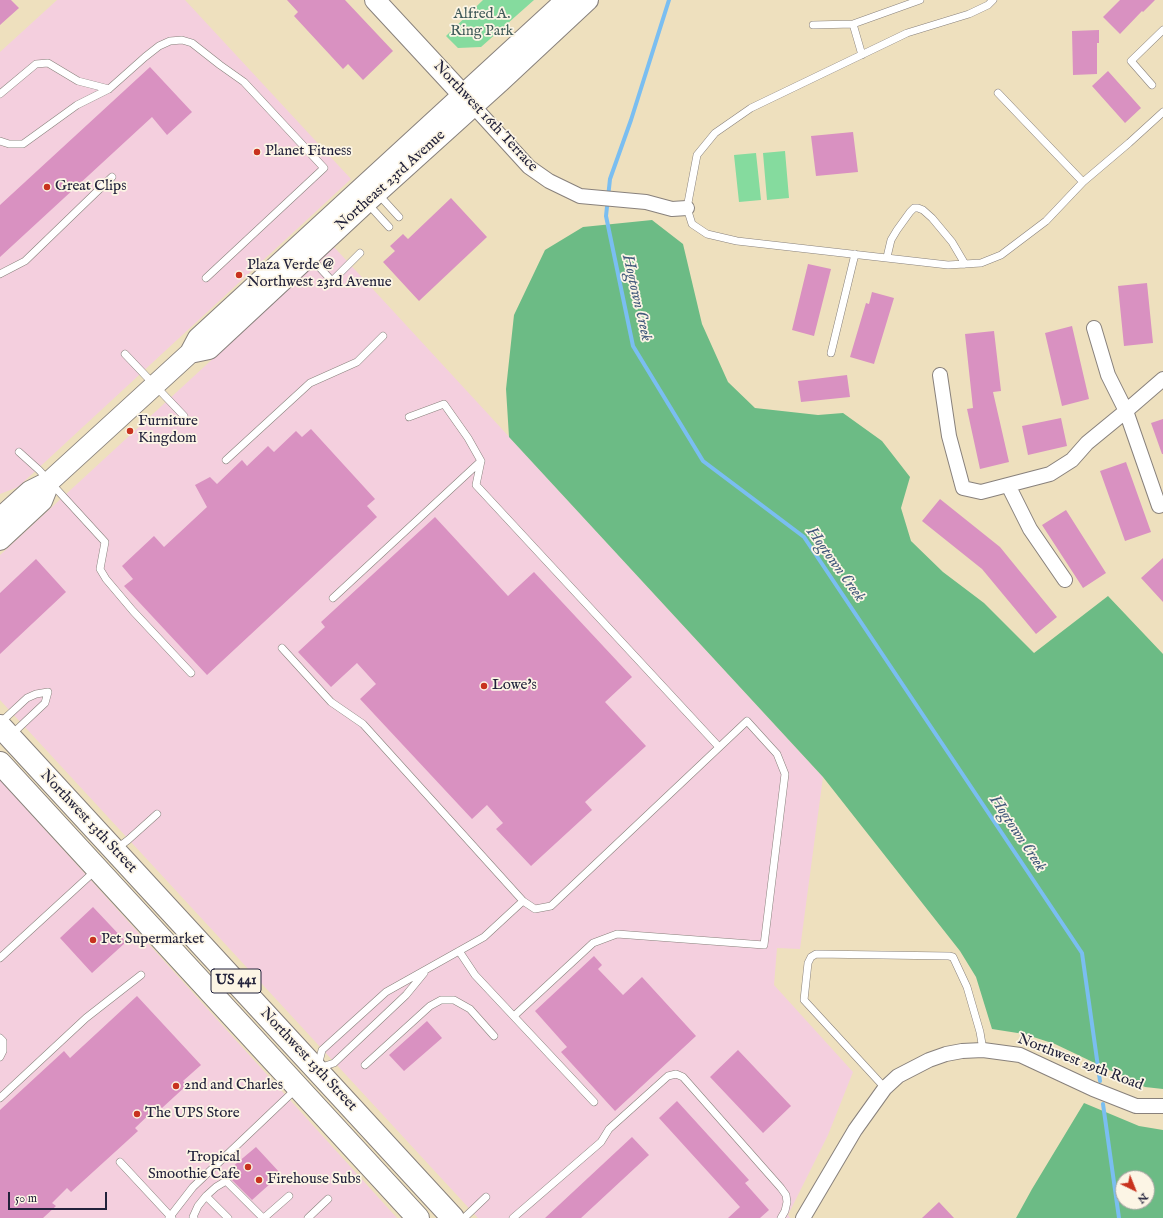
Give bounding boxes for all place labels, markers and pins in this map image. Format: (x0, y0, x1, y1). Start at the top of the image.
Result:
place label: Planet Fitness (265, 143, 352, 161)
marker: Planet Fitness (252, 147, 262, 157)
place label: Great Clips (55, 178, 126, 196)
marker: Great Clips (42, 182, 52, 192)
place label: Plaza Verde @ Northwest 23rd Avenue (247, 257, 392, 292)
marker: Plaza Verde @ Northwest 23rd Avenue (234, 270, 244, 280)
place label: Furniture Kingdom (138, 413, 198, 448)
marker: Furniture Kingdom (125, 426, 135, 436)
place label: Lowe's (492, 677, 537, 695)
marker: Lowe's (479, 681, 489, 691)
place label: Pet Supermarket (101, 931, 204, 949)
marker: Pet Supermarket (88, 935, 98, 945)
place label: 2nd and Charles (184, 1077, 283, 1095)
marker: 2nd and Charles (171, 1081, 181, 1091)
place label: The UPS Store (145, 1105, 240, 1123)
marker: The UPS Store (132, 1109, 142, 1119)
place label: Tropical Smoothie Cafe (148, 1149, 240, 1184)
marker: Tropical Smoothie Cafe (243, 1162, 253, 1172)
place label: Firehouse Subs (267, 1171, 361, 1189)
marker: Firehouse Subs (254, 1175, 264, 1185)

